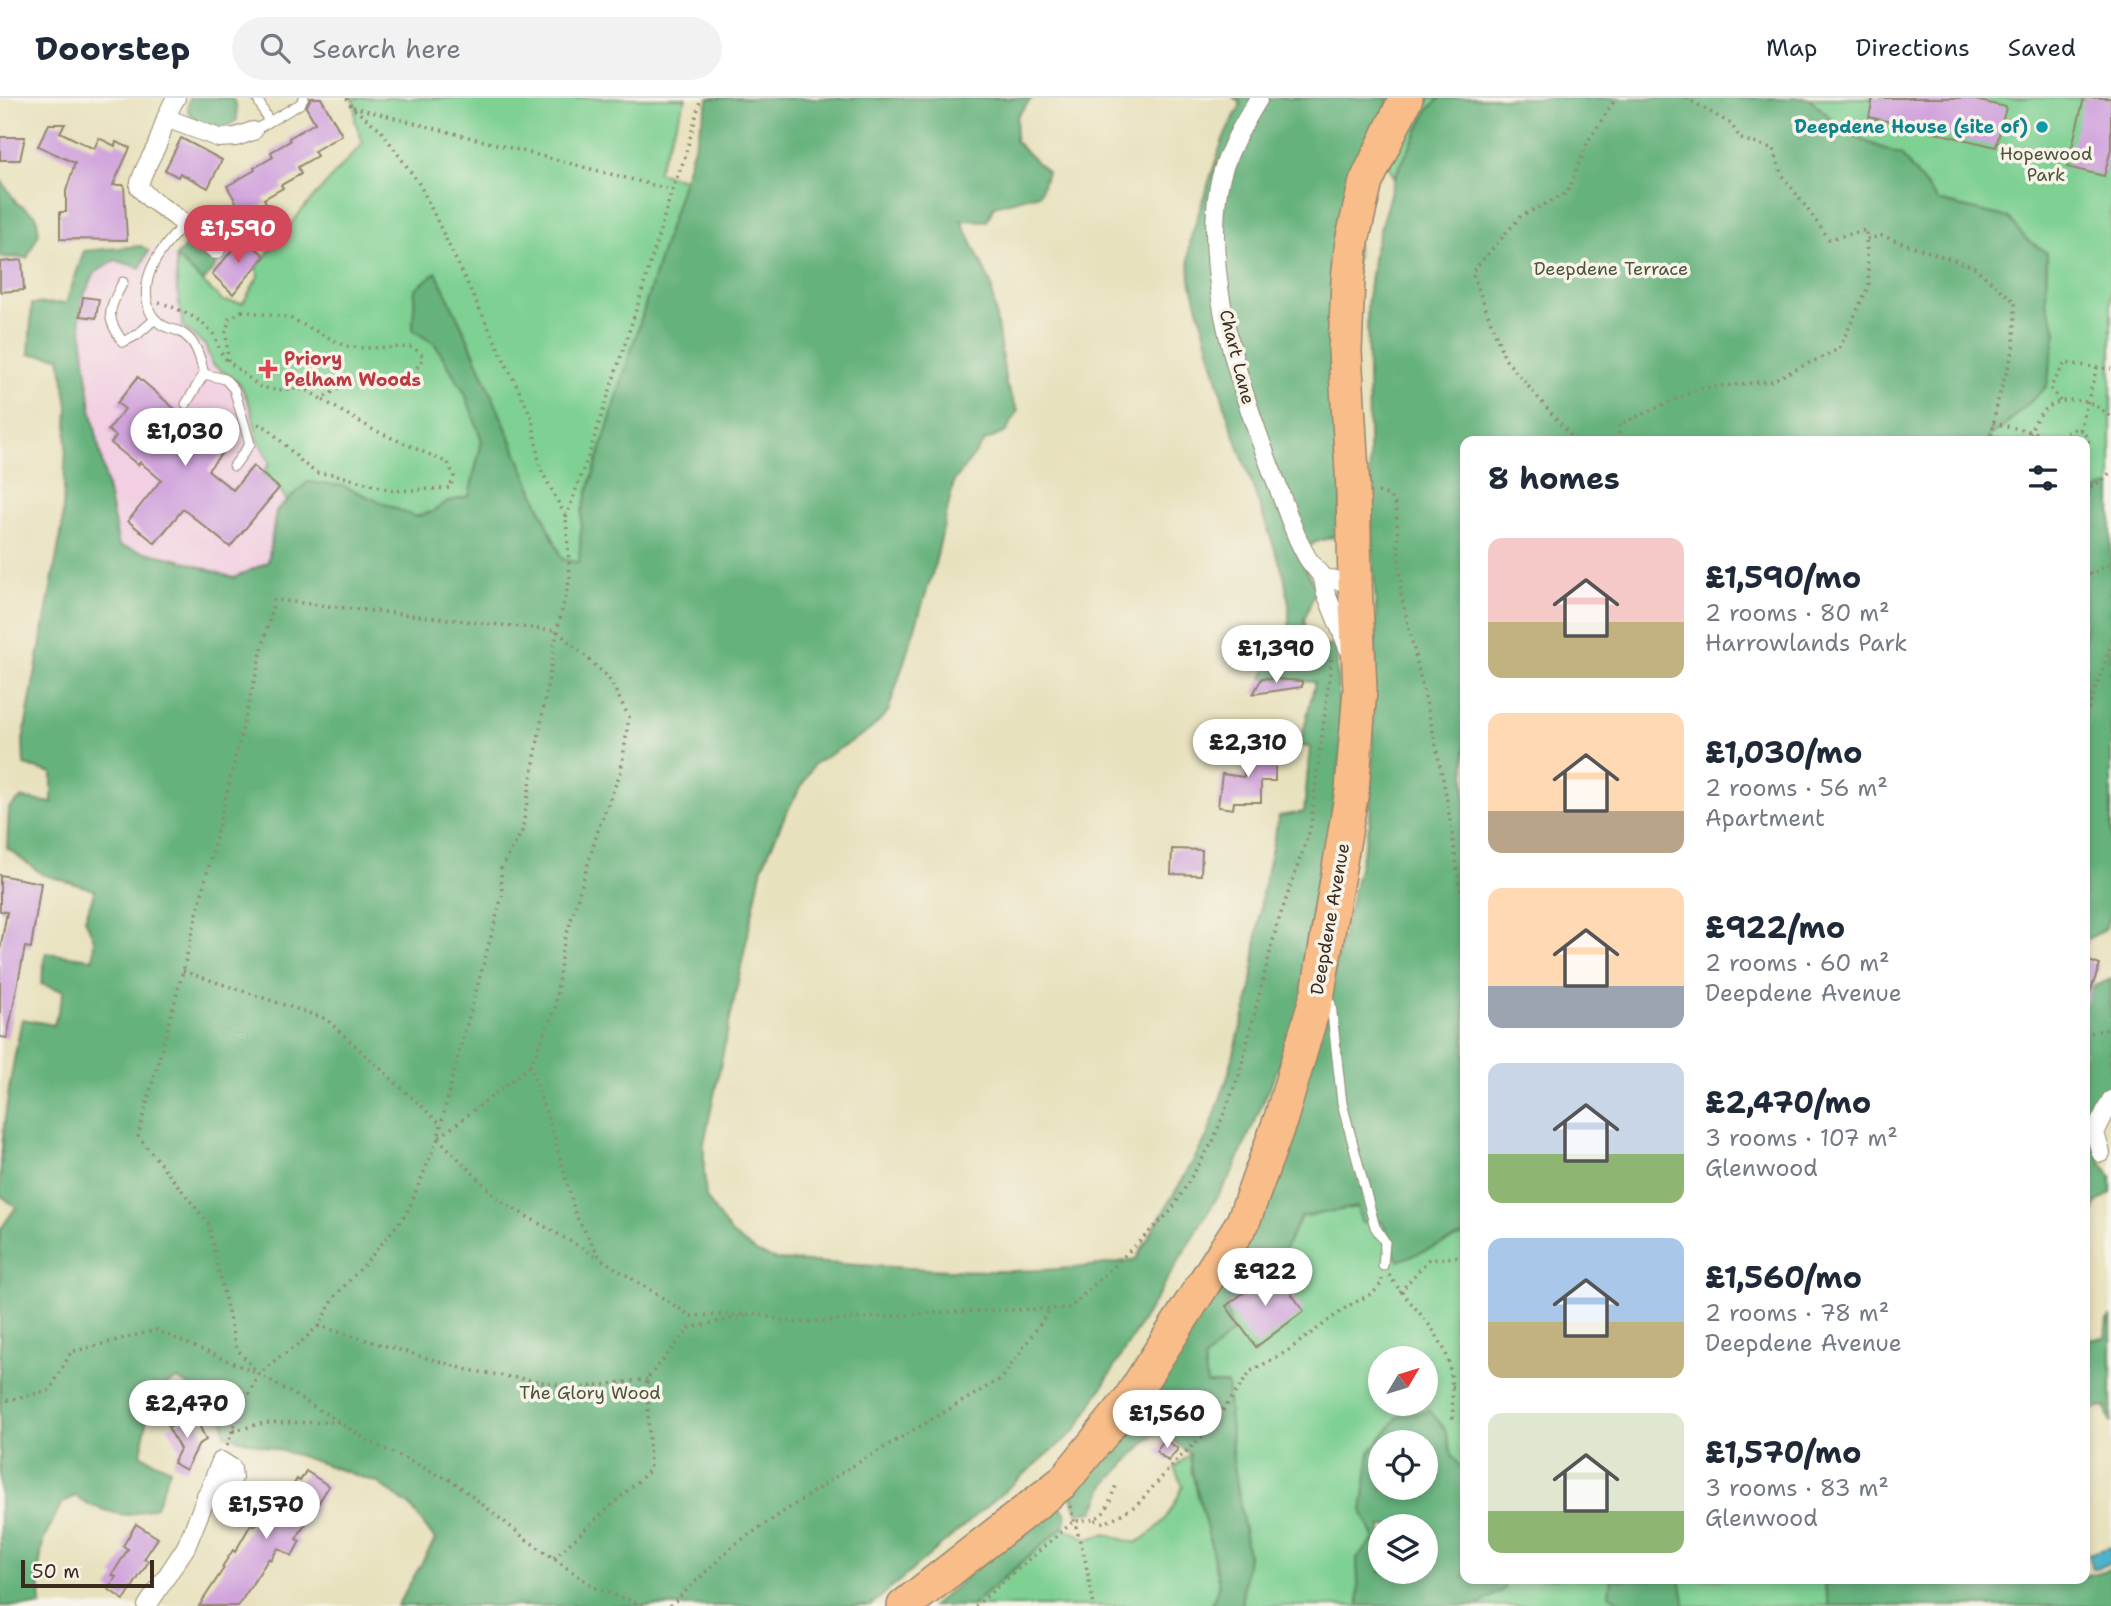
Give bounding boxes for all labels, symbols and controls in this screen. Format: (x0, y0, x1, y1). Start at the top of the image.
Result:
search box (232, 17, 722, 80)
text: Doorstep (35, 26, 190, 71)
icon: search (256, 29, 294, 67)
text: Search here (312, 31, 461, 66)
text: Map (1766, 32, 1817, 64)
text: Directions (1855, 32, 1970, 64)
text: Saved (2008, 32, 2076, 64)
place label: Deepdene House (site of) (1794, 115, 2028, 139)
marker: Deepdene House (site of) (2034, 119, 2050, 135)
park label: Hopewood Park (2000, 142, 2092, 187)
pin: £1,590 (181, 206, 295, 265)
text: £1,590 (200, 213, 276, 243)
park label: Deepdene Terrace (1534, 257, 1688, 281)
street label: Chart Lane (1214, 307, 1260, 407)
place label: Priory Pelham Woods (284, 347, 421, 392)
marker: Priory Pelham Woods (258, 359, 278, 379)
pin: £1,030 (128, 408, 242, 468)
text: £1,030 (146, 416, 224, 446)
text: 8 homes (1488, 458, 1620, 499)
icon: filters (2024, 459, 2062, 497)
text: £1,590/mo (1705, 557, 1861, 598)
icon: home (1544, 566, 1628, 650)
text: 2 rooms · 80 m² (1705, 598, 1890, 628)
pin: £1,390 (1219, 626, 1333, 685)
text: Harrowlands Park (1705, 628, 1908, 658)
text: £1,390 (1237, 633, 1315, 663)
pin: £2,310 (1191, 720, 1305, 779)
text: £2,310 (1209, 727, 1287, 757)
text: £1,030/mo (1705, 732, 1863, 773)
icon: home (1544, 741, 1628, 825)
text: 2 rooms · 56 m² (1705, 773, 1888, 803)
text: Apartment (1705, 803, 1825, 833)
street label: Deepdene Avenue (1305, 841, 1355, 997)
text: £922/mo (1705, 907, 1845, 948)
icon: home (1544, 916, 1628, 1000)
text: 2 rooms · 60 m² (1705, 948, 1890, 978)
text: Deepdene Avenue (1705, 978, 1902, 1008)
text: £2,470/mo (1705, 1082, 1871, 1123)
icon: home (1544, 1091, 1628, 1175)
text: 3 rooms · 107 m² (1705, 1123, 1898, 1153)
text: Glenwood (1705, 1153, 1818, 1183)
pin: £922 (1224, 1248, 1306, 1308)
text: £922 (1233, 1256, 1297, 1286)
text: £1,560/mo (1705, 1257, 1862, 1298)
icon: home (1544, 1266, 1628, 1350)
text: 2 rooms · 78 m² (1705, 1298, 1889, 1328)
text: Deepdene Avenue (1705, 1328, 1902, 1358)
north arrow (1368, 1346, 1438, 1416)
map controls (1368, 1346, 1438, 1584)
pin: £2,470 (130, 1380, 244, 1440)
park label: The Glory Wood (519, 1381, 661, 1405)
text: £2,470 (145, 1388, 229, 1418)
pin: £1,560 (1110, 1390, 1224, 1450)
text: £1,560 (1129, 1398, 1205, 1428)
button: locate (1368, 1430, 1438, 1500)
text: £1,570/mo (1705, 1432, 1861, 1473)
icon: home (1544, 1441, 1628, 1525)
text: 3 rooms · 83 m² (1705, 1473, 1889, 1503)
pin: £1,570 (209, 1482, 323, 1541)
text: £1,570 (228, 1489, 304, 1519)
text: Glenwood (1705, 1503, 1818, 1533)
button: layers (1368, 1514, 1438, 1584)
scale bar (21, 1557, 154, 1589)
text: 50 m (32, 1559, 80, 1584)

